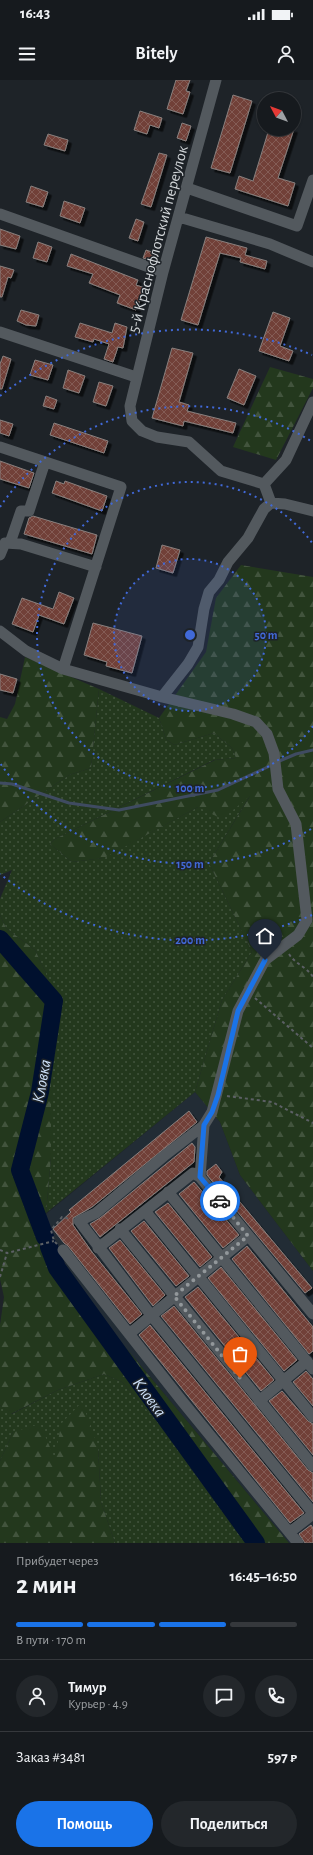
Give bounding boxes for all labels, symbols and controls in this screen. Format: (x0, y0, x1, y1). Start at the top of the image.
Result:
text: 16:43 (20, 6, 50, 21)
icon: menu (16, 43, 38, 65)
icon: person (275, 43, 297, 65)
text: Bitely (135, 45, 178, 63)
north arrow (257, 92, 301, 136)
map controls (257, 92, 301, 136)
street label: 5-й Краснофлотский переулок (125, 143, 192, 335)
centre of rings (183, 628, 197, 642)
text: 50 m (255, 629, 278, 641)
text: 100 m (176, 782, 204, 794)
text: 150 m (176, 858, 204, 870)
pin (248, 919, 282, 960)
icon: home (254, 925, 276, 947)
text: 200 m (175, 934, 205, 946)
water label: Кловка (29, 1058, 54, 1104)
courier (200, 1181, 240, 1221)
icon: car (209, 1190, 231, 1212)
pin (223, 1337, 257, 1378)
icon: bag (229, 1343, 251, 1365)
water label: Кловка (130, 1375, 169, 1420)
text: Прибудет через (16, 1555, 98, 1568)
text: 16:45–16:50 (230, 1569, 297, 1584)
text: 2 мин (16, 1572, 77, 1598)
text: В пути · 170 m (16, 1634, 86, 1647)
button: person (16, 1675, 58, 1717)
button: chat (203, 1675, 245, 1717)
button: phone (255, 1675, 297, 1717)
text: Тимур (68, 1680, 107, 1695)
text: Курьер · 4.9 (68, 1698, 128, 1711)
text: Заказ #3481 (16, 1750, 86, 1765)
text: 597 ₽ (268, 1750, 297, 1765)
button: Помощь (16, 1801, 153, 1847)
button: Поделиться (161, 1801, 297, 1847)

